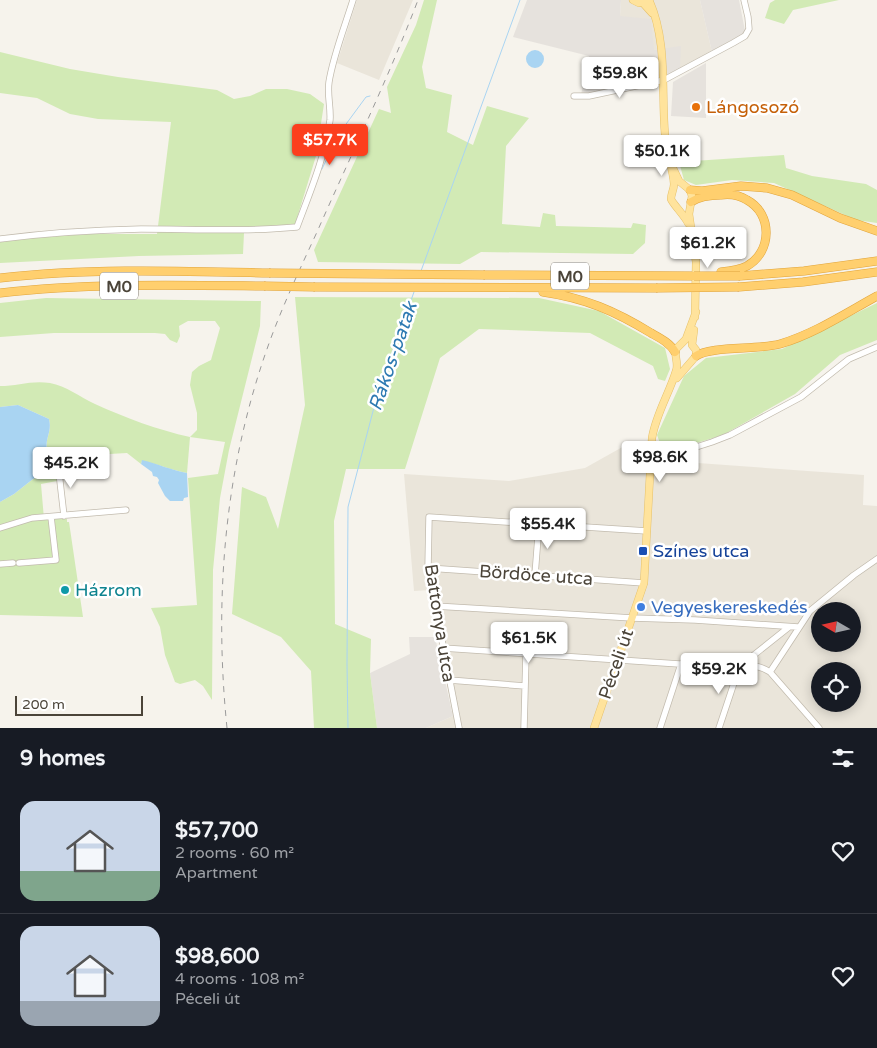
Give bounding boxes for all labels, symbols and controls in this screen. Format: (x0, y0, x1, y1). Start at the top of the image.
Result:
pin: $59.8K (579, 56, 661, 99)
text: $59.8K (593, 63, 647, 83)
place label: Lángosozó (706, 96, 799, 118)
marker: Lángosozó (690, 101, 702, 113)
pin: $57.7K (289, 124, 371, 166)
text: $57.7K (303, 130, 357, 150)
pin: $50.1K (621, 134, 703, 177)
text: $50.1K (635, 141, 689, 161)
pin: $61.2K (667, 226, 749, 269)
text: $61.2K (681, 233, 735, 253)
road number: M0 (551, 262, 589, 290)
road number: M0 (100, 272, 138, 300)
water label: Rákos-patak (364, 298, 422, 414)
pin: $98.6K (619, 440, 701, 483)
pin: $45.2K (30, 446, 112, 489)
text: $98.6K (633, 447, 687, 467)
text: $45.2K (44, 453, 98, 473)
pin: $55.4K (507, 508, 589, 550)
text: $55.4K (521, 514, 575, 534)
place label: Színes utca (653, 540, 749, 562)
marker: Színes utca (637, 545, 649, 557)
street label: Bördöce utca (478, 560, 594, 590)
street label: Battonya utca (420, 562, 460, 684)
place label: Házrom (75, 579, 142, 601)
marker: Házrom (59, 584, 71, 596)
place label: Vegyeskereskedés (651, 596, 808, 618)
marker: Vegyeskereskedés (635, 601, 647, 613)
north arrow (811, 602, 861, 652)
map controls (811, 602, 861, 712)
pin: $61.5K (488, 622, 570, 664)
street label: Péceli út (594, 626, 638, 702)
text: $61.5K (502, 628, 556, 648)
pin: $59.2K (678, 652, 760, 695)
text: $59.2K (692, 659, 746, 679)
button: locate (811, 662, 861, 712)
scale bar (15, 693, 142, 716)
text: 200 m (22, 696, 65, 713)
icon: filters (829, 744, 857, 772)
text: 9 homes (20, 746, 105, 771)
text: $57,700 (175, 818, 258, 843)
icon: home (60, 821, 120, 881)
icon: heart (829, 837, 857, 865)
text: 2 rooms · 60 m² (175, 843, 294, 863)
text: Apartment (175, 863, 258, 883)
text: $98,600 (175, 944, 259, 969)
icon: home (60, 946, 120, 1006)
icon: heart (829, 962, 857, 990)
text: 4 rooms · 108 m² (175, 969, 304, 989)
text: Péceli út (175, 989, 240, 1009)

